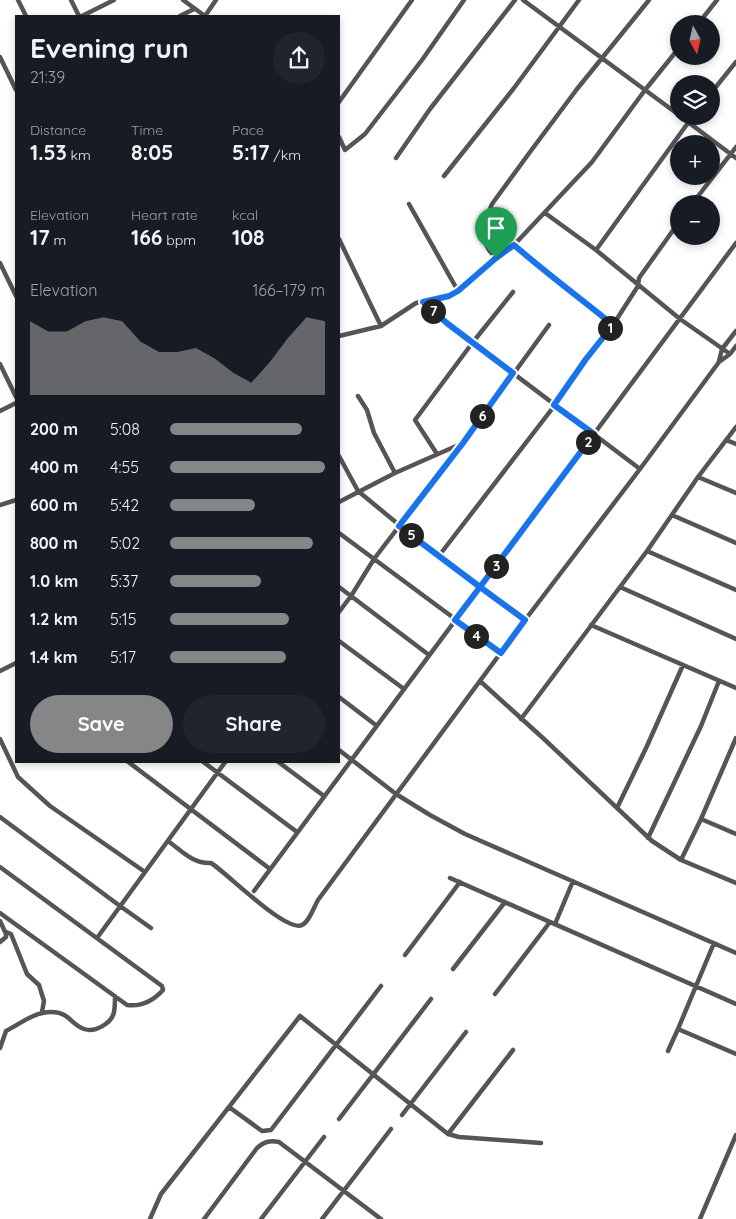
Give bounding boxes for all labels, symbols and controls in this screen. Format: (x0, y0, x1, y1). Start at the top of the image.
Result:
north arrow (670, 15, 720, 65)
map controls (670, 15, 720, 245)
text: Evening run (30, 30, 189, 65)
button: share (273, 32, 325, 84)
text: 21:39 (30, 67, 65, 87)
button: layers (670, 75, 720, 125)
text: Distance (30, 121, 86, 139)
text: Time (131, 121, 163, 139)
text: Pace (232, 121, 264, 139)
button: + (670, 135, 720, 185)
text: 1.53 (30, 139, 67, 165)
text: 8:05 (131, 139, 173, 165)
text: 5:17 (232, 139, 270, 165)
text: km (67, 146, 91, 164)
text: /km (270, 146, 301, 164)
button: − (670, 195, 720, 245)
text: Elevation (30, 206, 89, 224)
text: Heart rate (131, 206, 198, 224)
text: kcal (232, 206, 258, 224)
pin (475, 207, 517, 258)
icon: arrive (482, 214, 510, 242)
text: 17 (30, 224, 50, 250)
text: 166 (131, 224, 162, 250)
text: 108 (232, 224, 265, 250)
text: m (50, 231, 66, 249)
text: bpm (162, 231, 196, 249)
text: Elevation (30, 280, 97, 300)
text: 166–179 m (252, 280, 325, 300)
pin: 7 (420, 298, 446, 324)
text: 7 (430, 302, 437, 320)
pin: 1 (598, 316, 622, 340)
text: 1 (608, 319, 613, 337)
pin: 6 (470, 404, 494, 428)
text: 6 (479, 407, 486, 425)
text: 200 m (30, 419, 78, 439)
text: 5:08 (110, 419, 140, 439)
pin: 2 (576, 430, 600, 454)
text: 2 (585, 433, 592, 451)
text: 400 m (30, 457, 78, 477)
text: 4:55 (110, 457, 139, 477)
text: 600 m (30, 495, 78, 515)
text: 5:42 (110, 495, 139, 515)
pin: 5 (398, 522, 424, 548)
text: 5 (407, 526, 416, 544)
text: 800 m (30, 533, 78, 553)
text: 5:02 (110, 533, 140, 553)
pin: 3 (484, 554, 508, 578)
text: 3 (493, 557, 500, 575)
text: 1.0 km (30, 571, 78, 591)
text: 5:37 (110, 571, 138, 591)
text: 1.2 km (30, 609, 78, 629)
text: 5:15 (110, 609, 136, 629)
pin: 4 (464, 624, 488, 648)
text: 4 (472, 627, 481, 645)
text: 1.4 km (30, 647, 77, 667)
text: 5:17 (110, 647, 136, 667)
button: Save (30, 695, 173, 753)
button: Share (183, 695, 325, 753)

